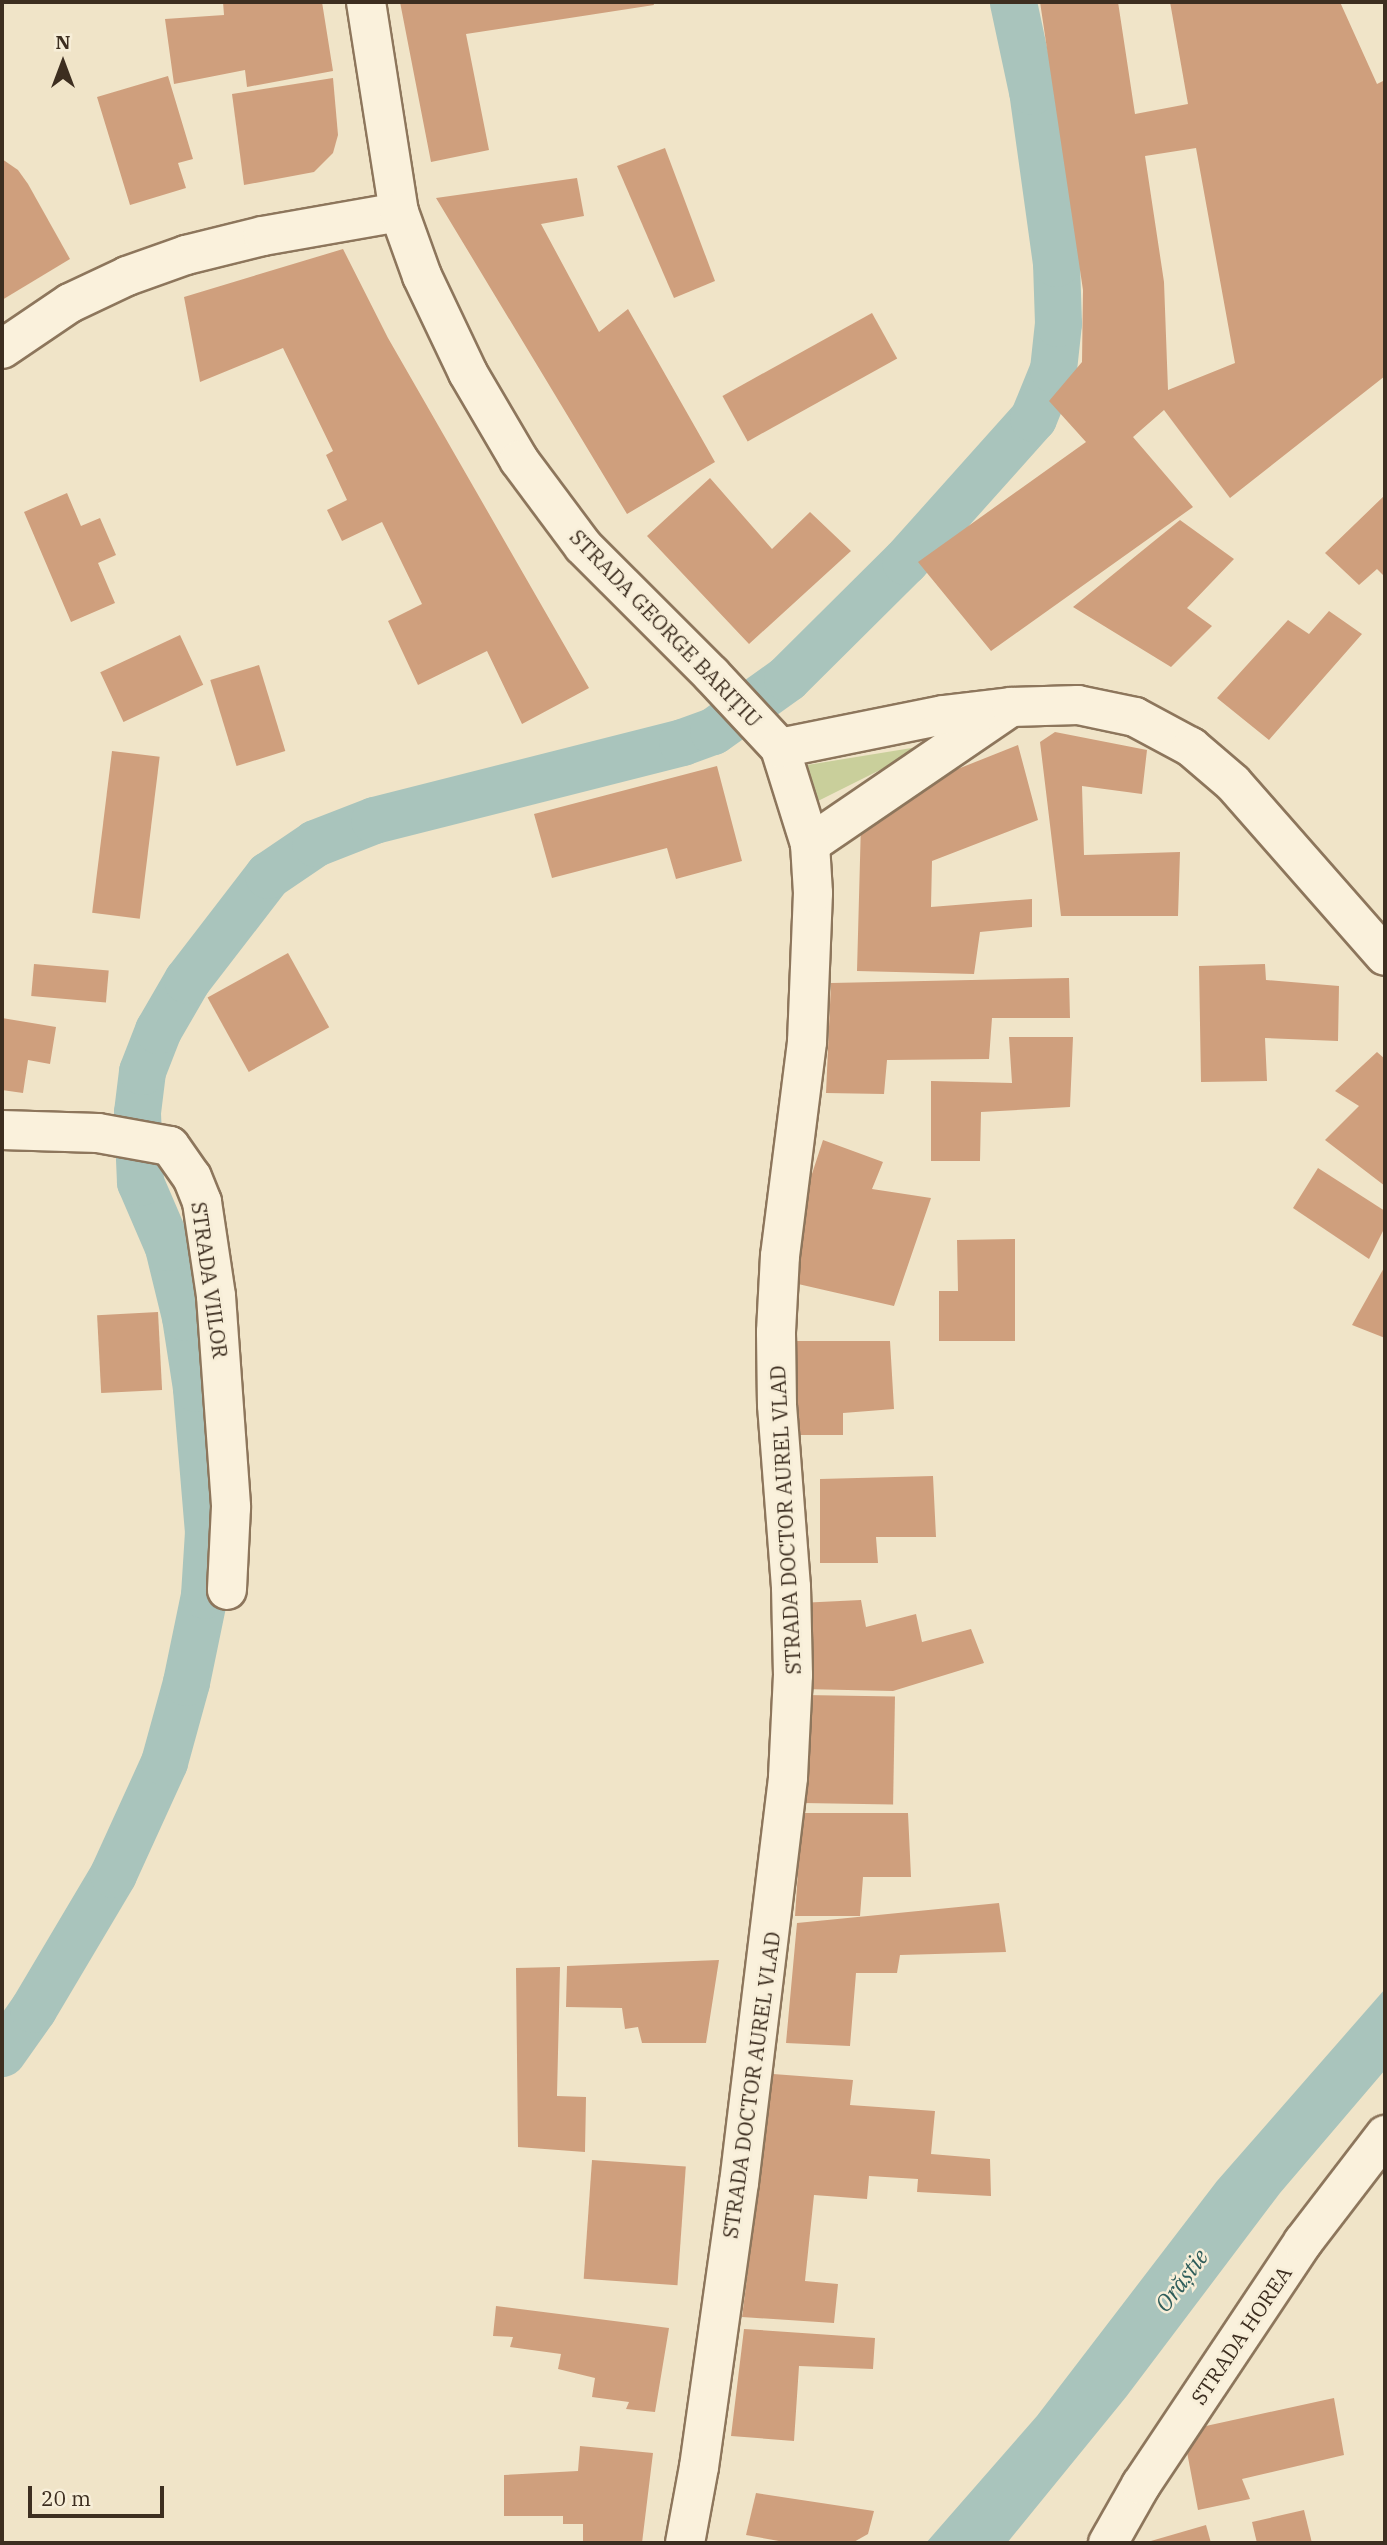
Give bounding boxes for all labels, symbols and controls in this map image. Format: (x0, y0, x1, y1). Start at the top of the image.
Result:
north arrow (28, 28, 98, 98)
text: N (55, 30, 71, 54)
street label: STRADA GEORGE BARIȚIU (565, 524, 767, 732)
street label: STRADA VIILOR (187, 1200, 233, 1360)
street label: STRADA DOCTOR AUREL VLAD (764, 1365, 806, 1675)
street label: STRADA DOCTOR AUREL VLAD (717, 1930, 785, 2240)
water label: Orăștie (1149, 2243, 1213, 2317)
street label: STRADA HOREA (1185, 2261, 1297, 2409)
scale bar (32, 2472, 168, 2516)
text: 20 m (41, 2484, 91, 2512)

